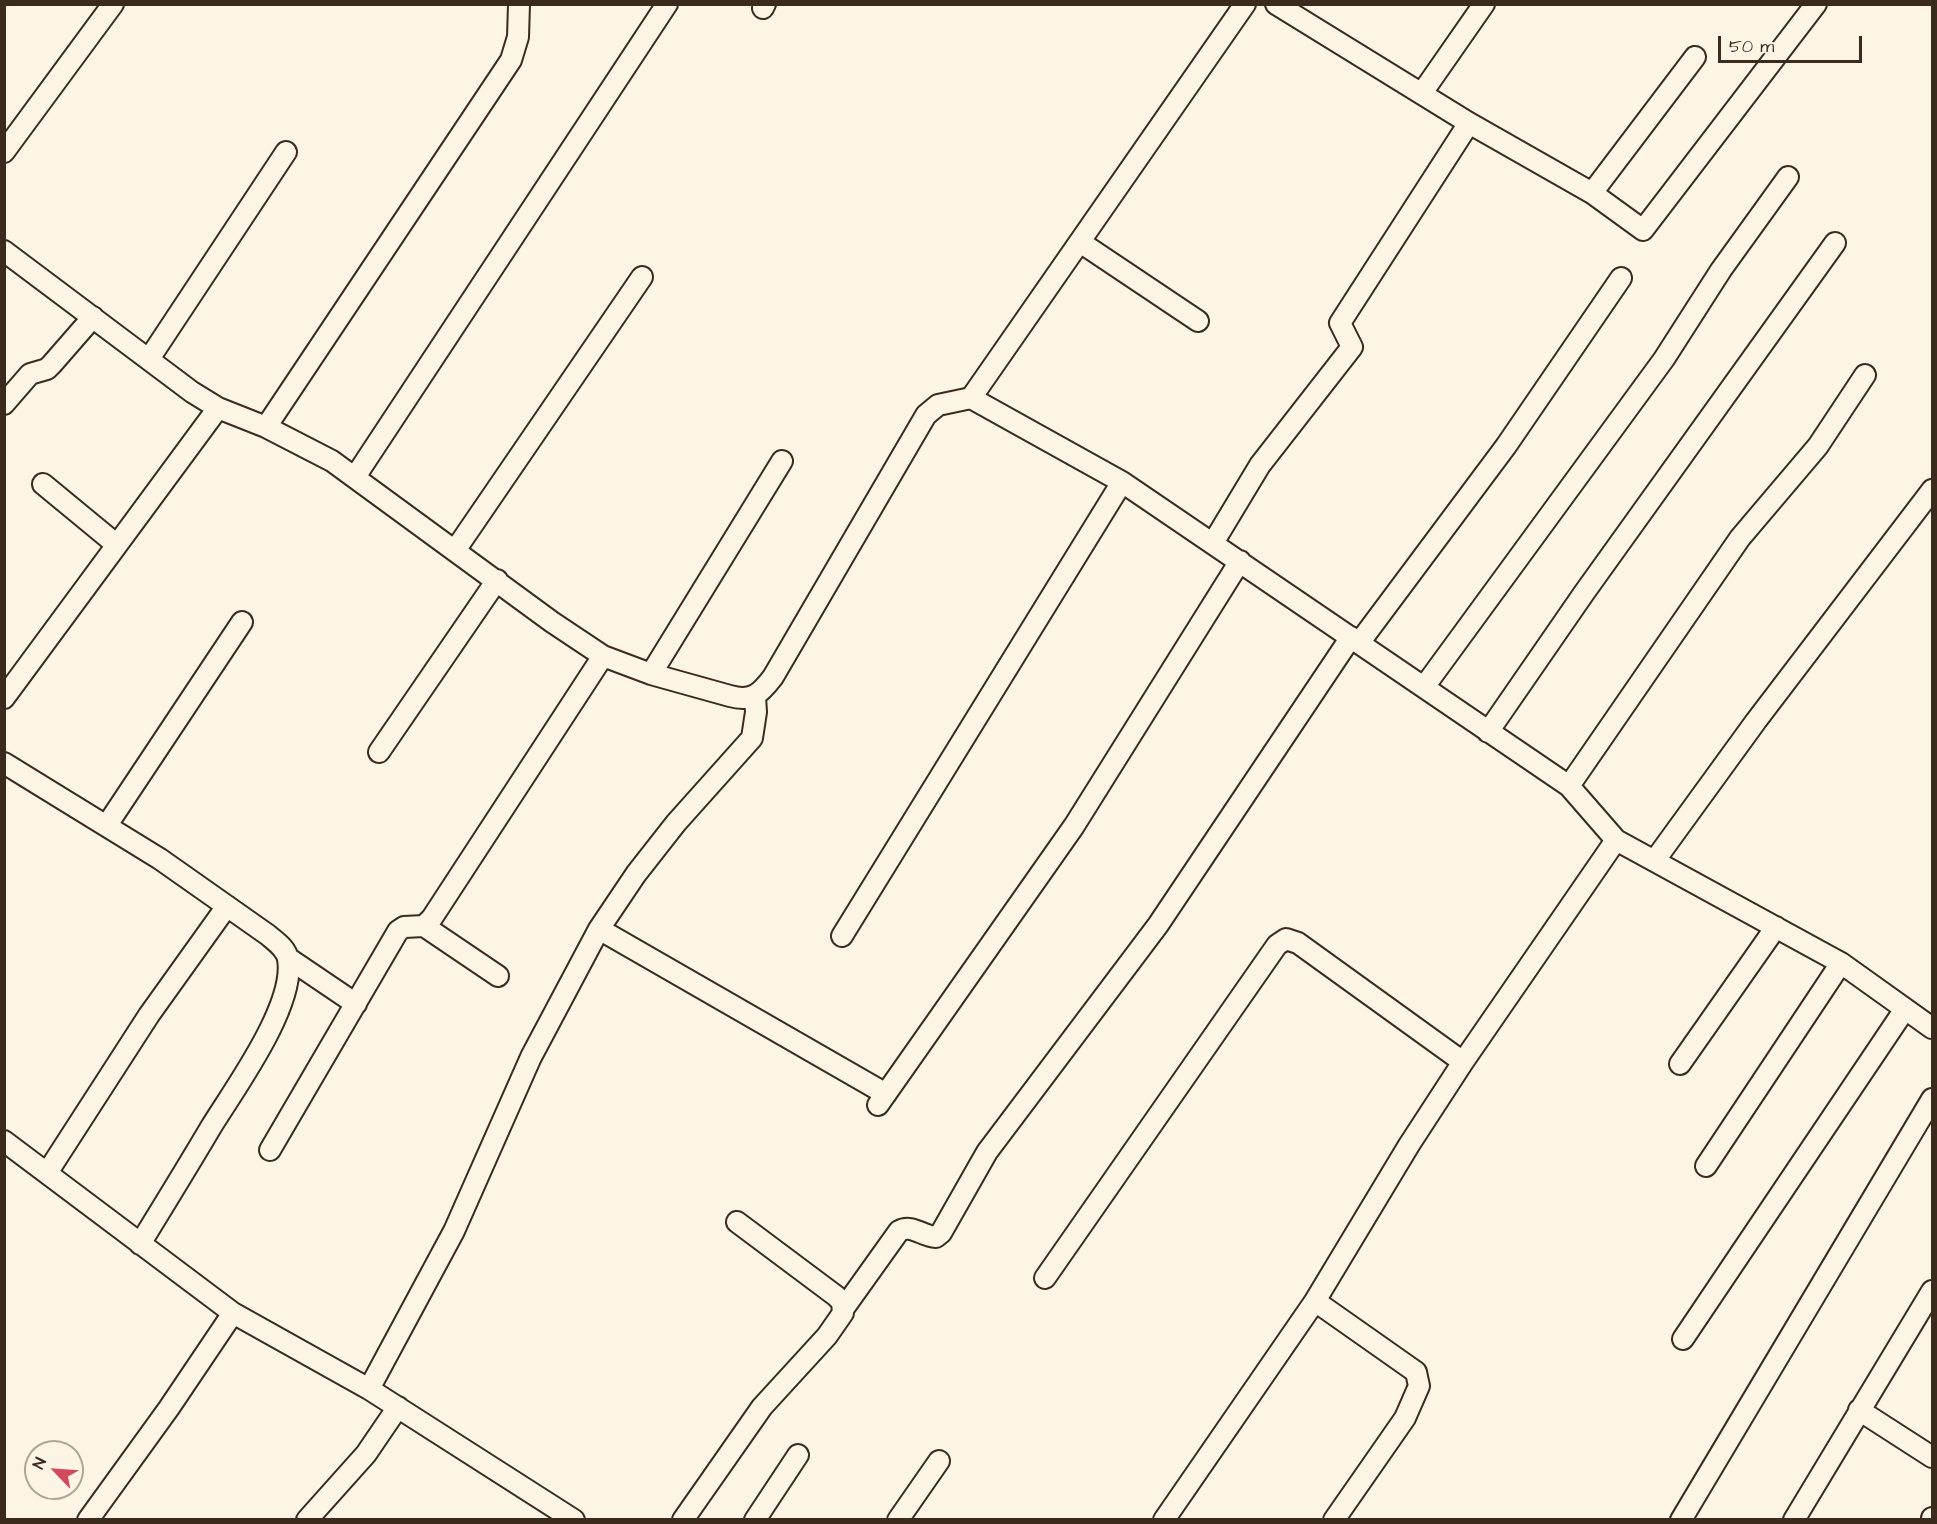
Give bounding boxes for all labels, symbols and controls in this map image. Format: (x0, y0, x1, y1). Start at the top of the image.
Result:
scale bar (1721, 24, 1865, 62)
text: 50 m (1729, 34, 1774, 59)
north arrow (24, 1440, 84, 1500)
text: N (27, 1454, 52, 1472)

